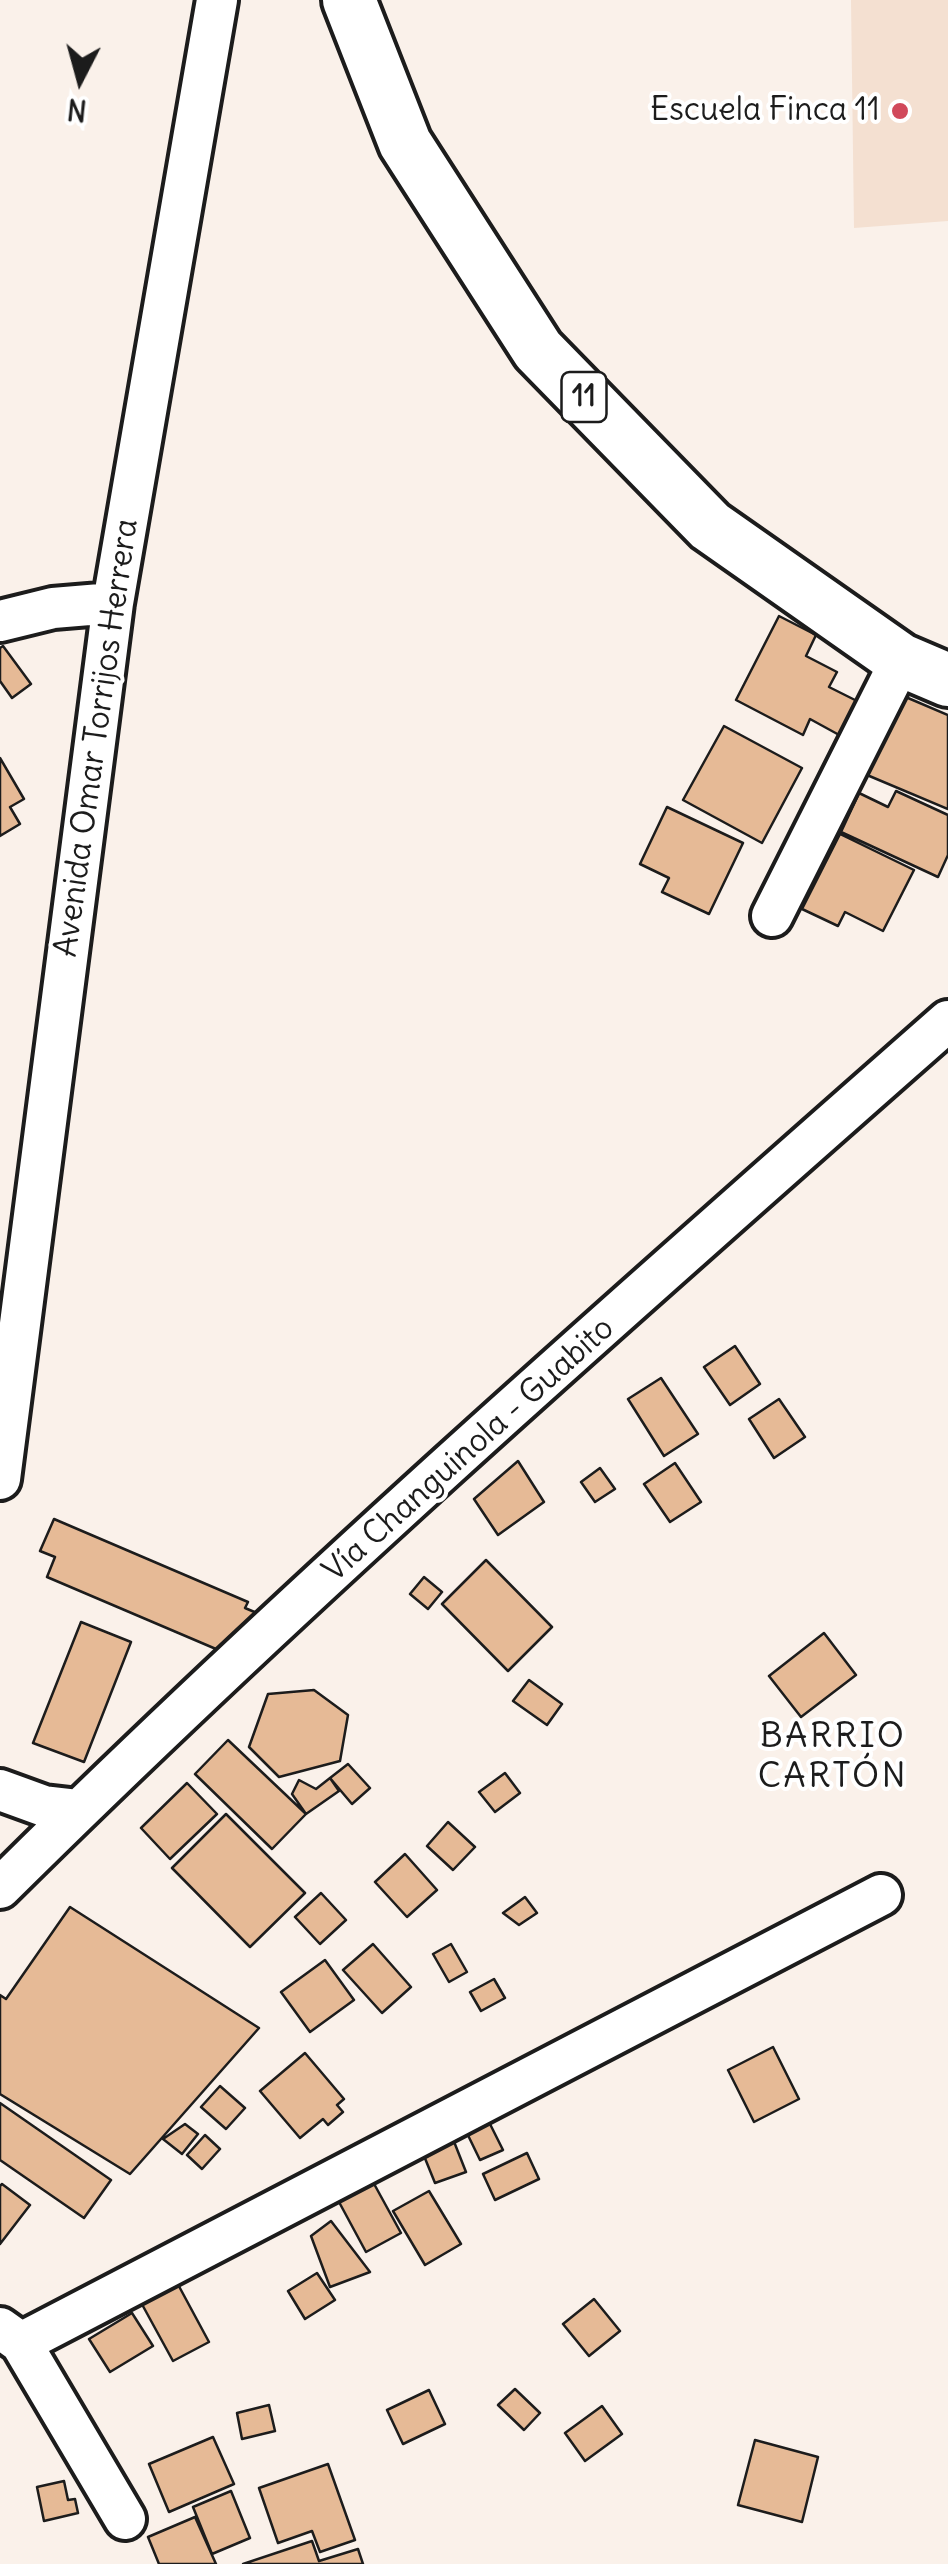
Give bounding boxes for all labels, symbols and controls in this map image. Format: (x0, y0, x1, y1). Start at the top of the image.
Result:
north arrow (30, 30, 130, 130)
text: N (65, 91, 88, 129)
place label: Escuela Finca 11 (650, 92, 880, 130)
marker: Escuela Finca 11 (889, 100, 911, 122)
road number: 11 (562, 372, 606, 422)
street label: Avenida Omar Torrijos Herrera (47, 517, 147, 959)
street label: Vía Changuinola - Guabito (316, 1309, 622, 1591)
district label: BARRIO CARTÓN (758, 1716, 908, 1798)

